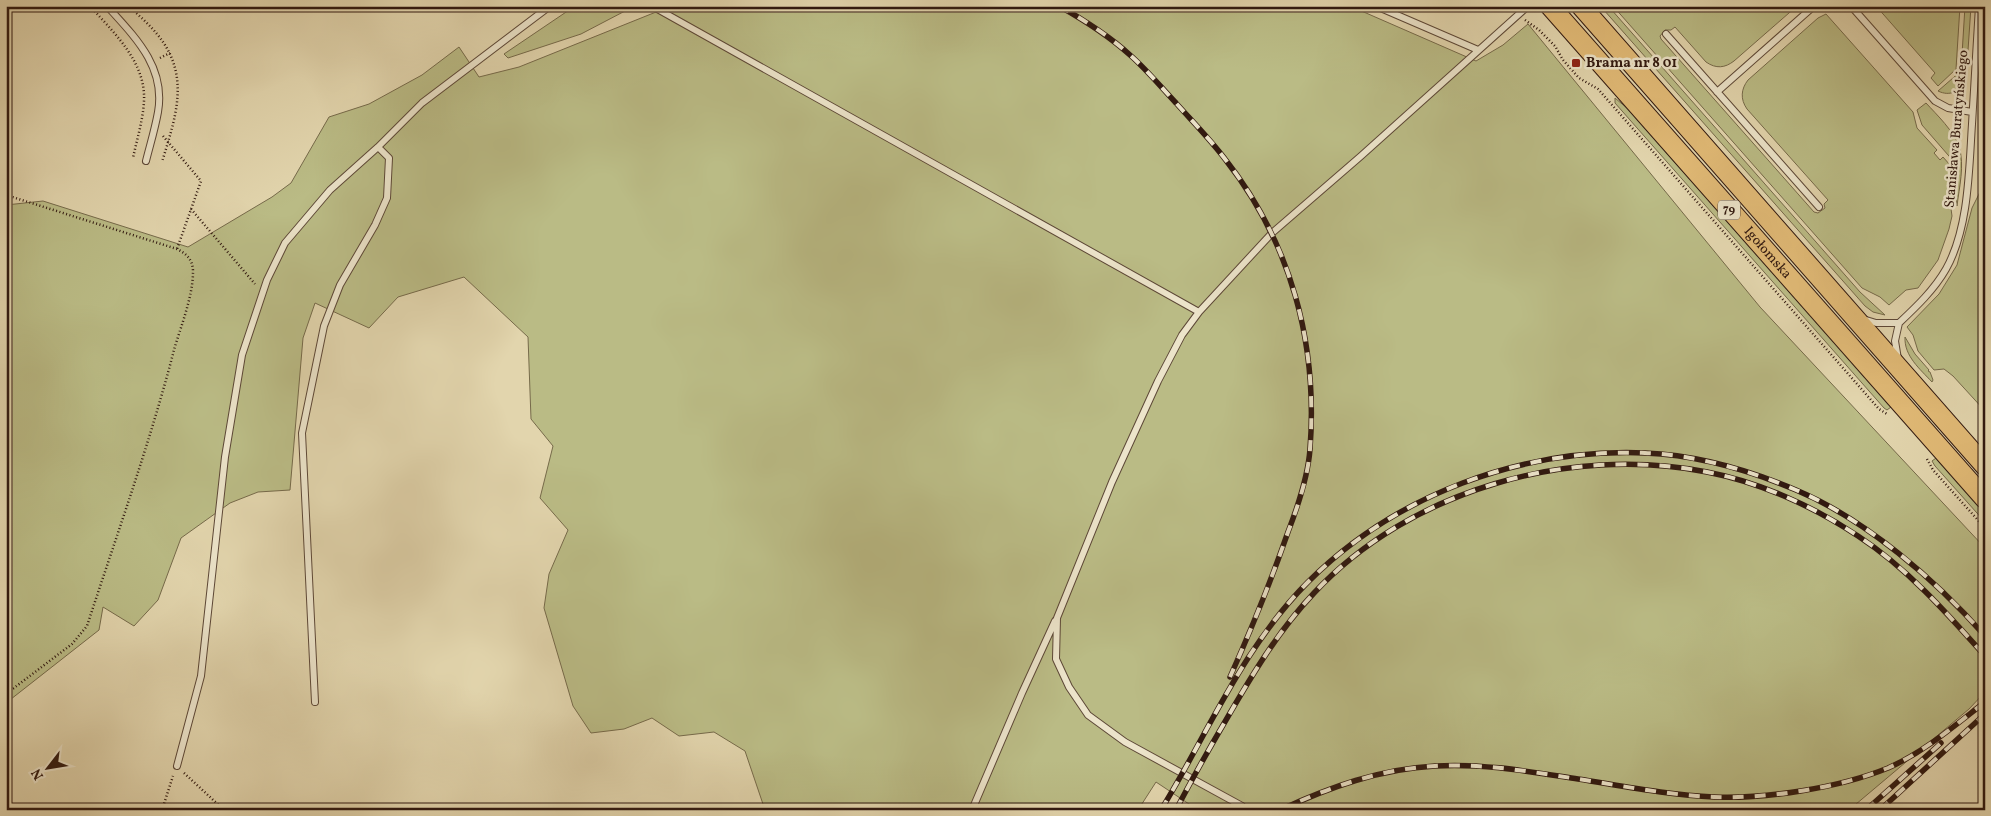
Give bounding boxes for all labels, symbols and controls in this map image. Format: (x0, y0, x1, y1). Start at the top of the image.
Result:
street label: Stanisława Buratyńskiego (1941, 49, 1973, 209)
place label: Brama nr 8 01 (1586, 54, 1677, 73)
marker: Brama nr 8 01 (1570, 57, 1582, 69)
road number: 79 (1718, 200, 1740, 220)
street label: Igołomska (1739, 222, 1796, 283)
north arrow (22, 744, 72, 794)
text: N (27, 765, 49, 783)

